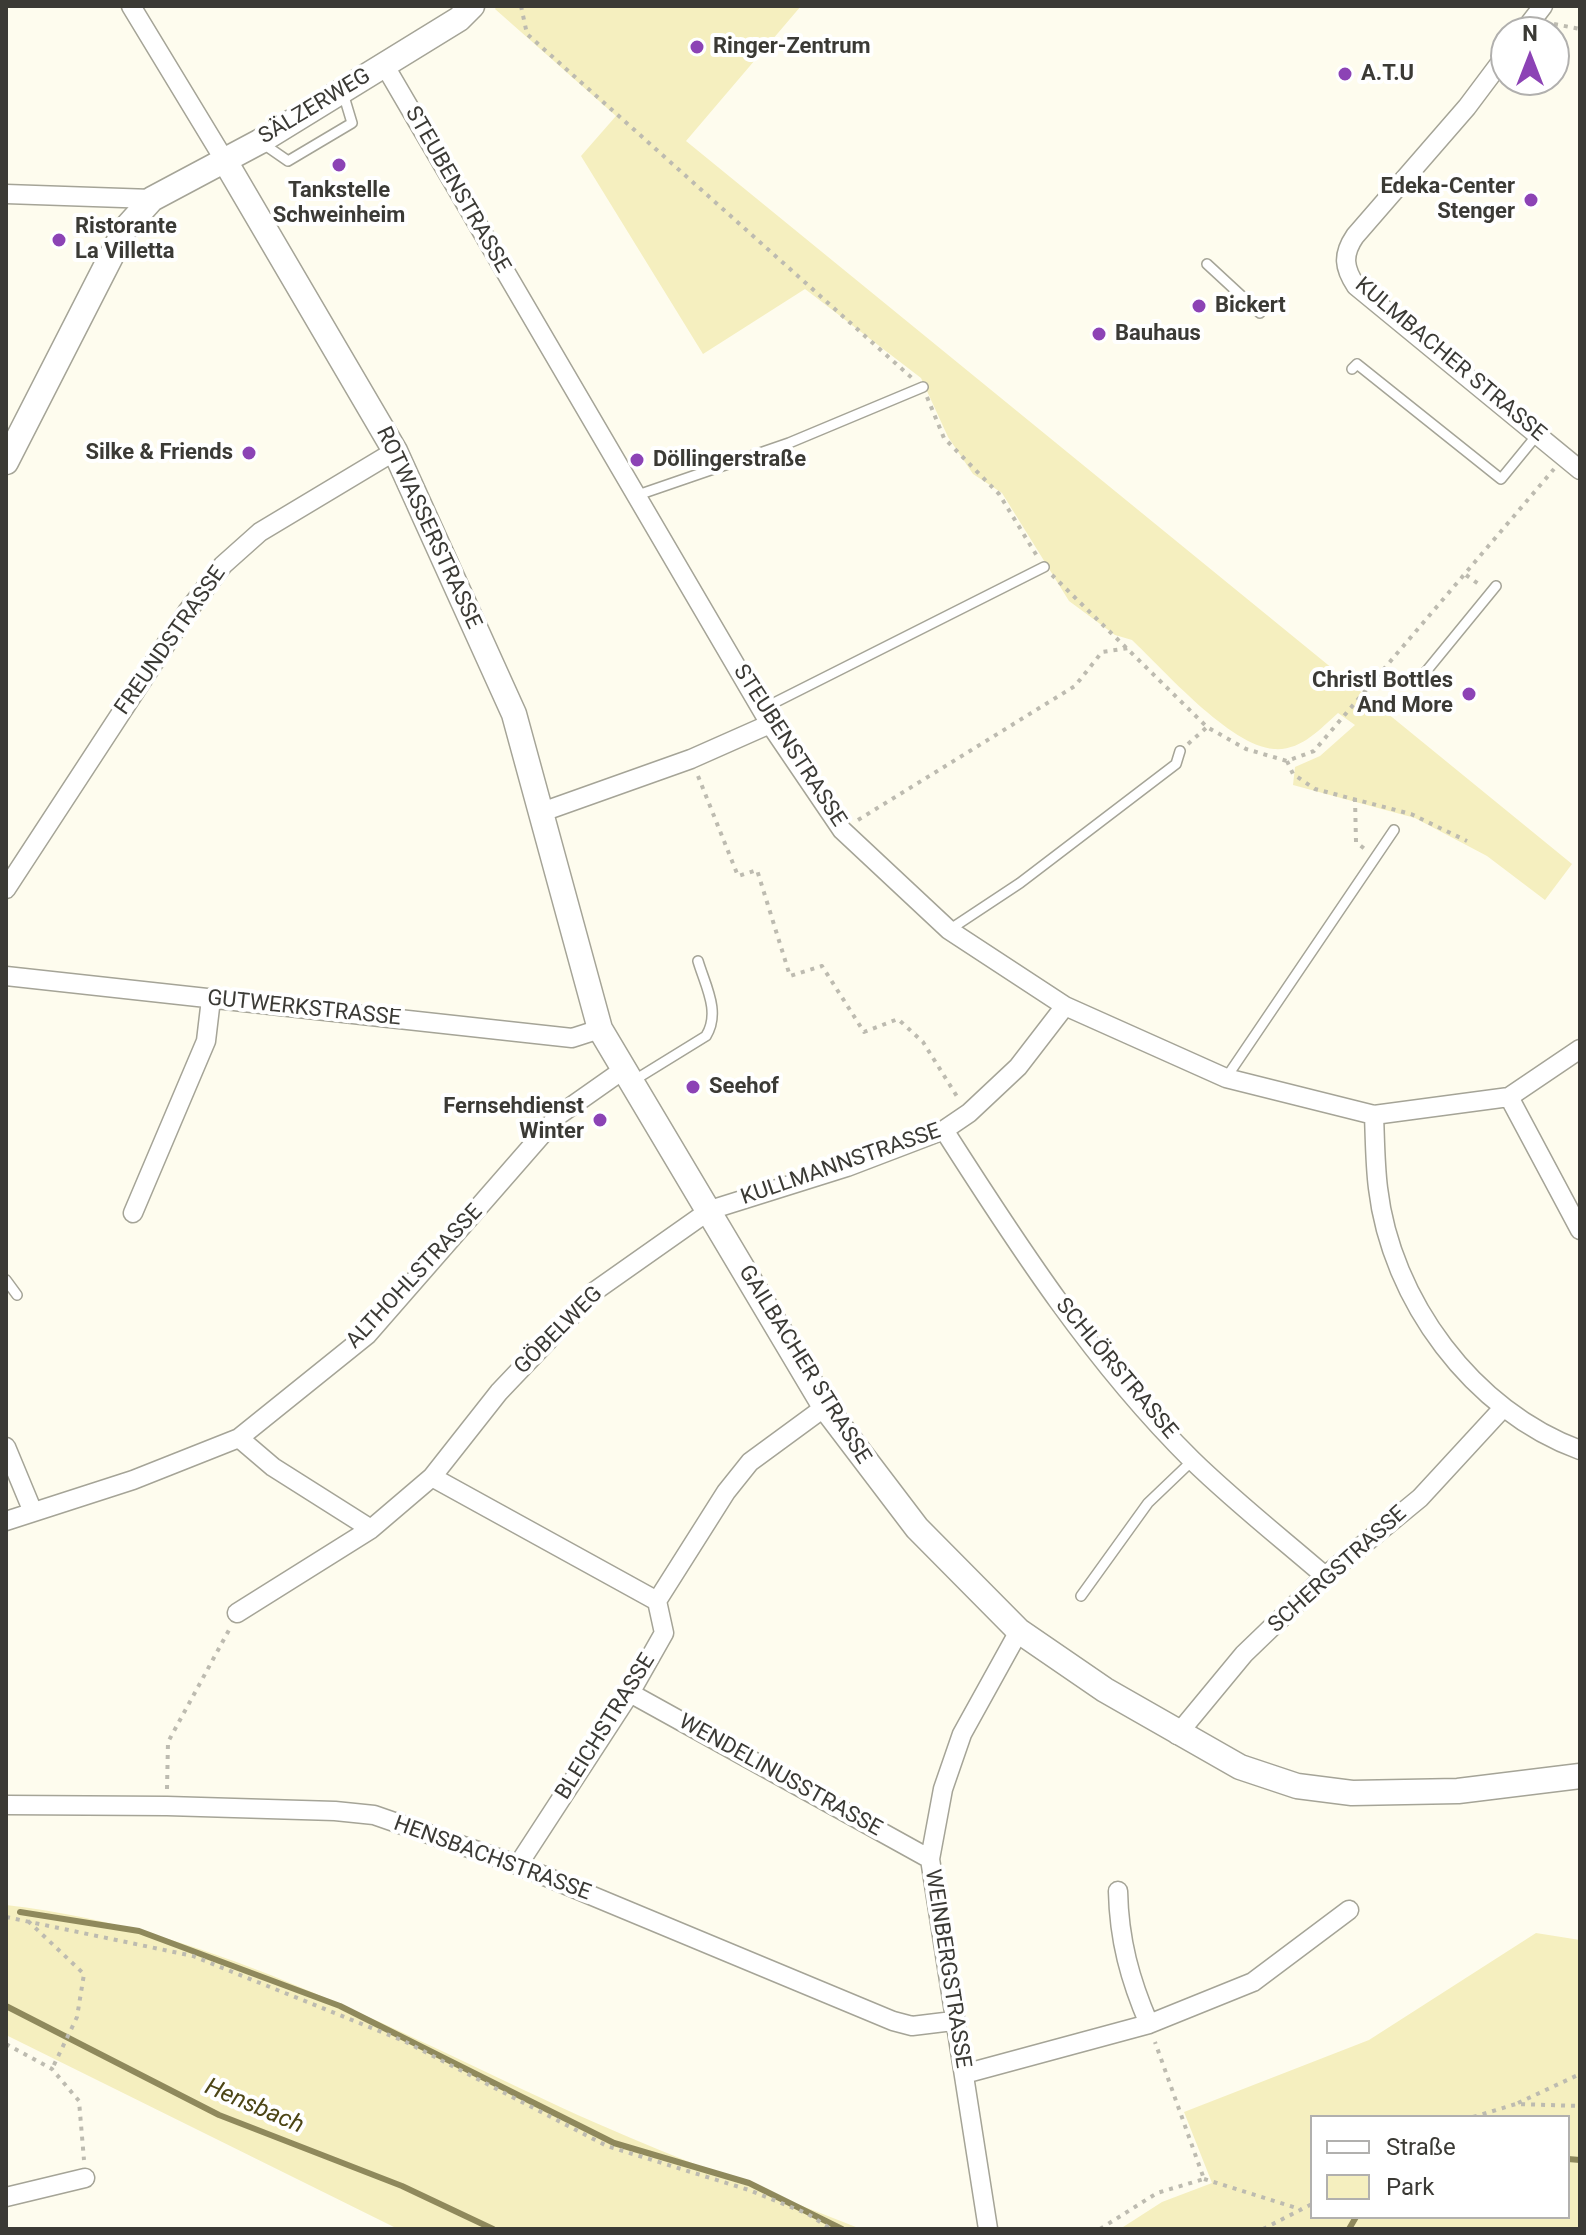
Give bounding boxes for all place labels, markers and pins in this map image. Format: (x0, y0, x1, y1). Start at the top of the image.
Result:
place label: Ringer-Zentrum (713, 34, 871, 60)
marker: Ringer-Zentrum (688, 38, 706, 56)
place label: A.T.U (1361, 61, 1414, 87)
marker: A.T.U (1336, 65, 1354, 83)
marker: Tankstelle Schweinheim (330, 156, 348, 174)
place label: Edeka-Center Stenger (1380, 174, 1515, 226)
place label: Tankstelle Schweinheim (273, 178, 405, 230)
marker: Edeka-Center Stenger (1522, 191, 1540, 209)
place label: Ristorante La Villetta (75, 214, 177, 266)
marker: Ristorante La Villetta (50, 231, 68, 249)
place label: Bickert (1215, 293, 1286, 319)
marker: Bickert (1190, 297, 1208, 315)
place label: Bauhaus (1115, 321, 1201, 347)
marker: Bauhaus (1090, 325, 1108, 343)
place label: Silke & Friends (85, 440, 233, 466)
marker: Silke & Friends (240, 444, 258, 462)
place label: Döllingerstraße (653, 447, 806, 473)
marker: Döllingerstraße (628, 451, 646, 469)
place label: Christl Bottles And More (1312, 668, 1453, 720)
marker: Christl Bottles And More (1460, 685, 1478, 703)
place label: Seehof (709, 1074, 779, 1100)
marker: Seehof (684, 1078, 702, 1096)
place label: Fernsehdienst Winter (443, 1094, 584, 1146)
marker: Fernsehdienst Winter (591, 1111, 609, 1129)

